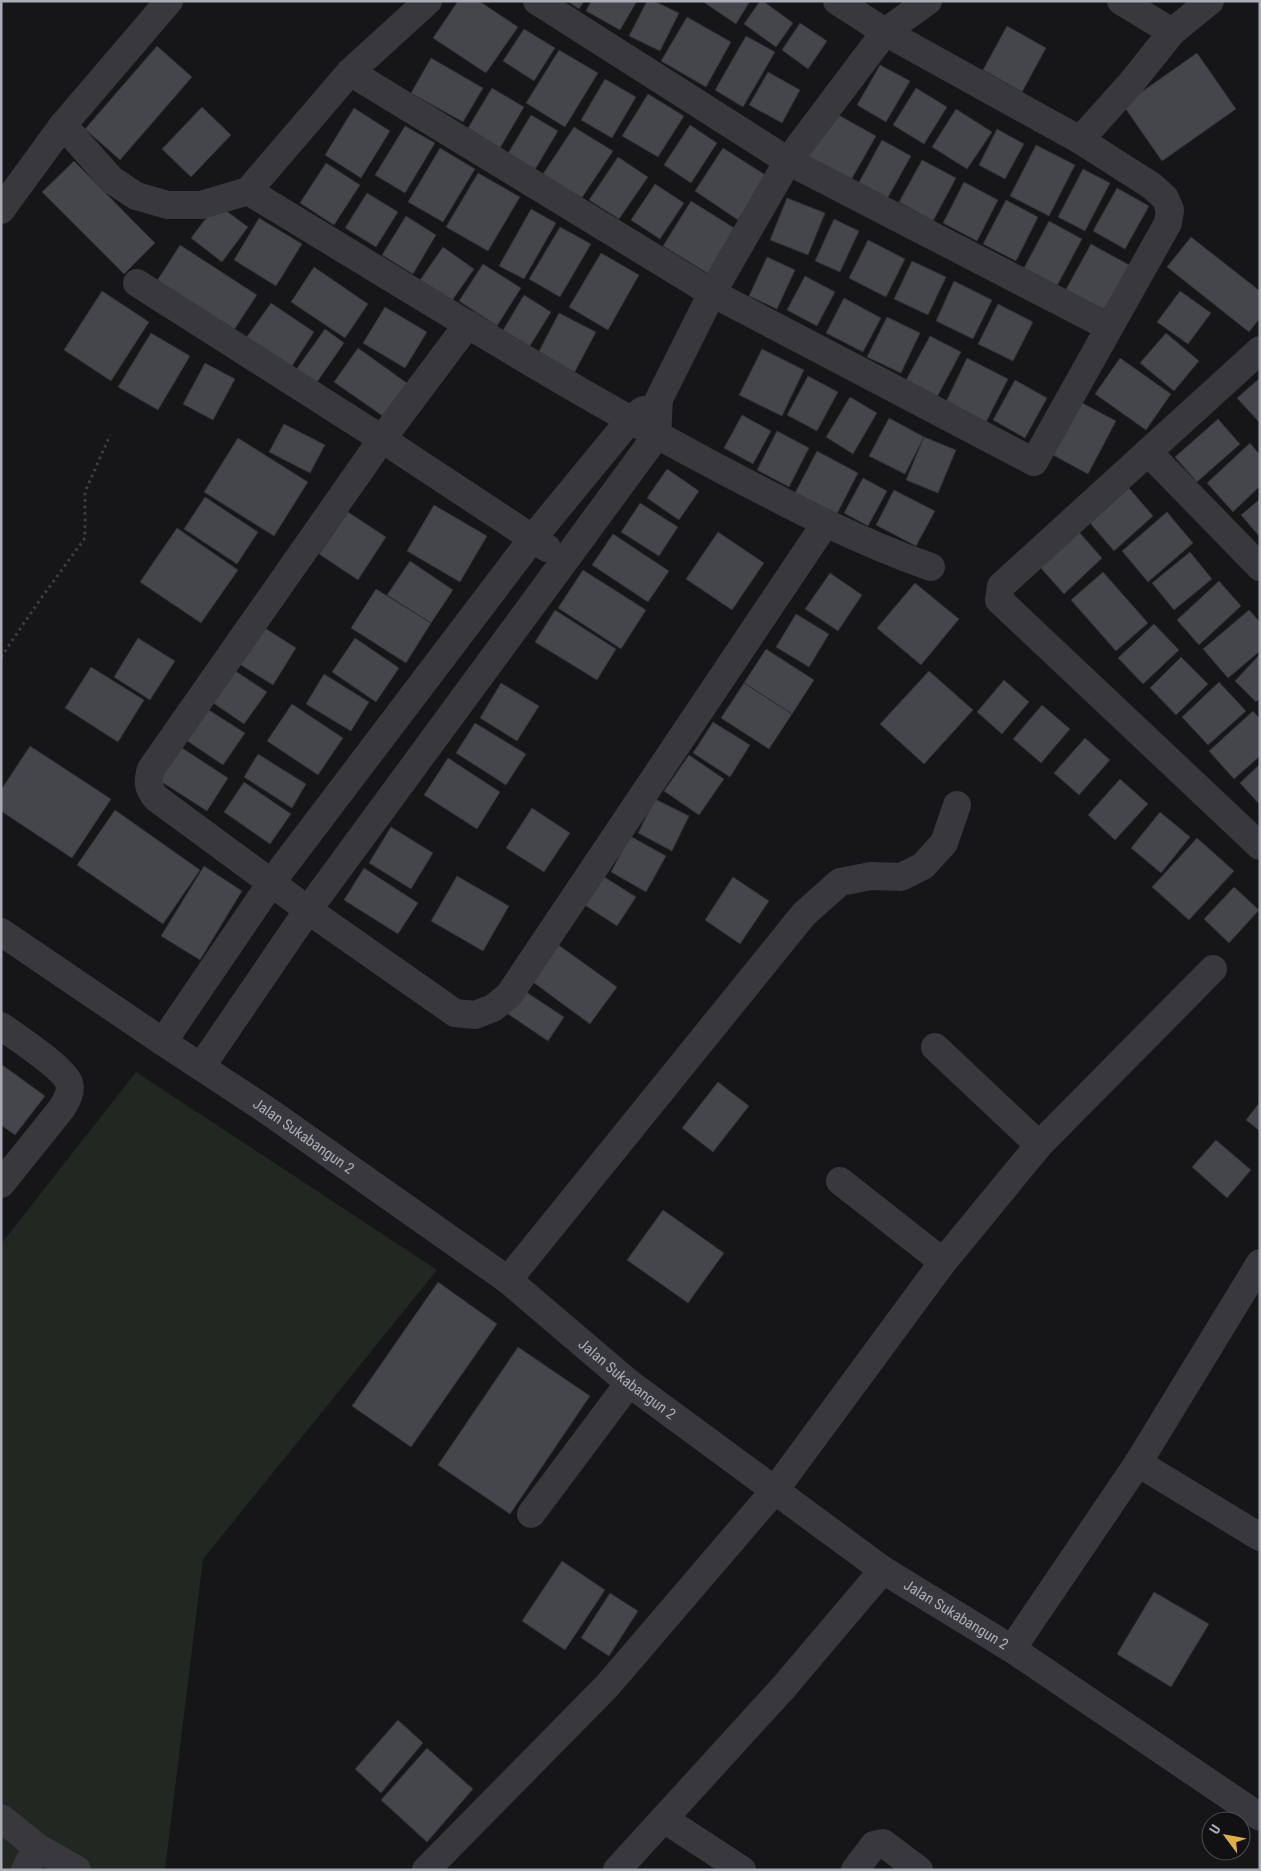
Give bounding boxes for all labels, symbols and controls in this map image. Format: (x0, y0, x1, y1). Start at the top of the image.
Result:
street label: Jalan Sukabangun 2 (250, 1095, 358, 1178)
street label: Jalan Sukabangun 2 (575, 1335, 679, 1423)
street label: Jalan Sukabangun 2 (900, 1576, 1012, 1654)
north arrow (1201, 1811, 1251, 1861)
text: U (1206, 1821, 1224, 1837)

